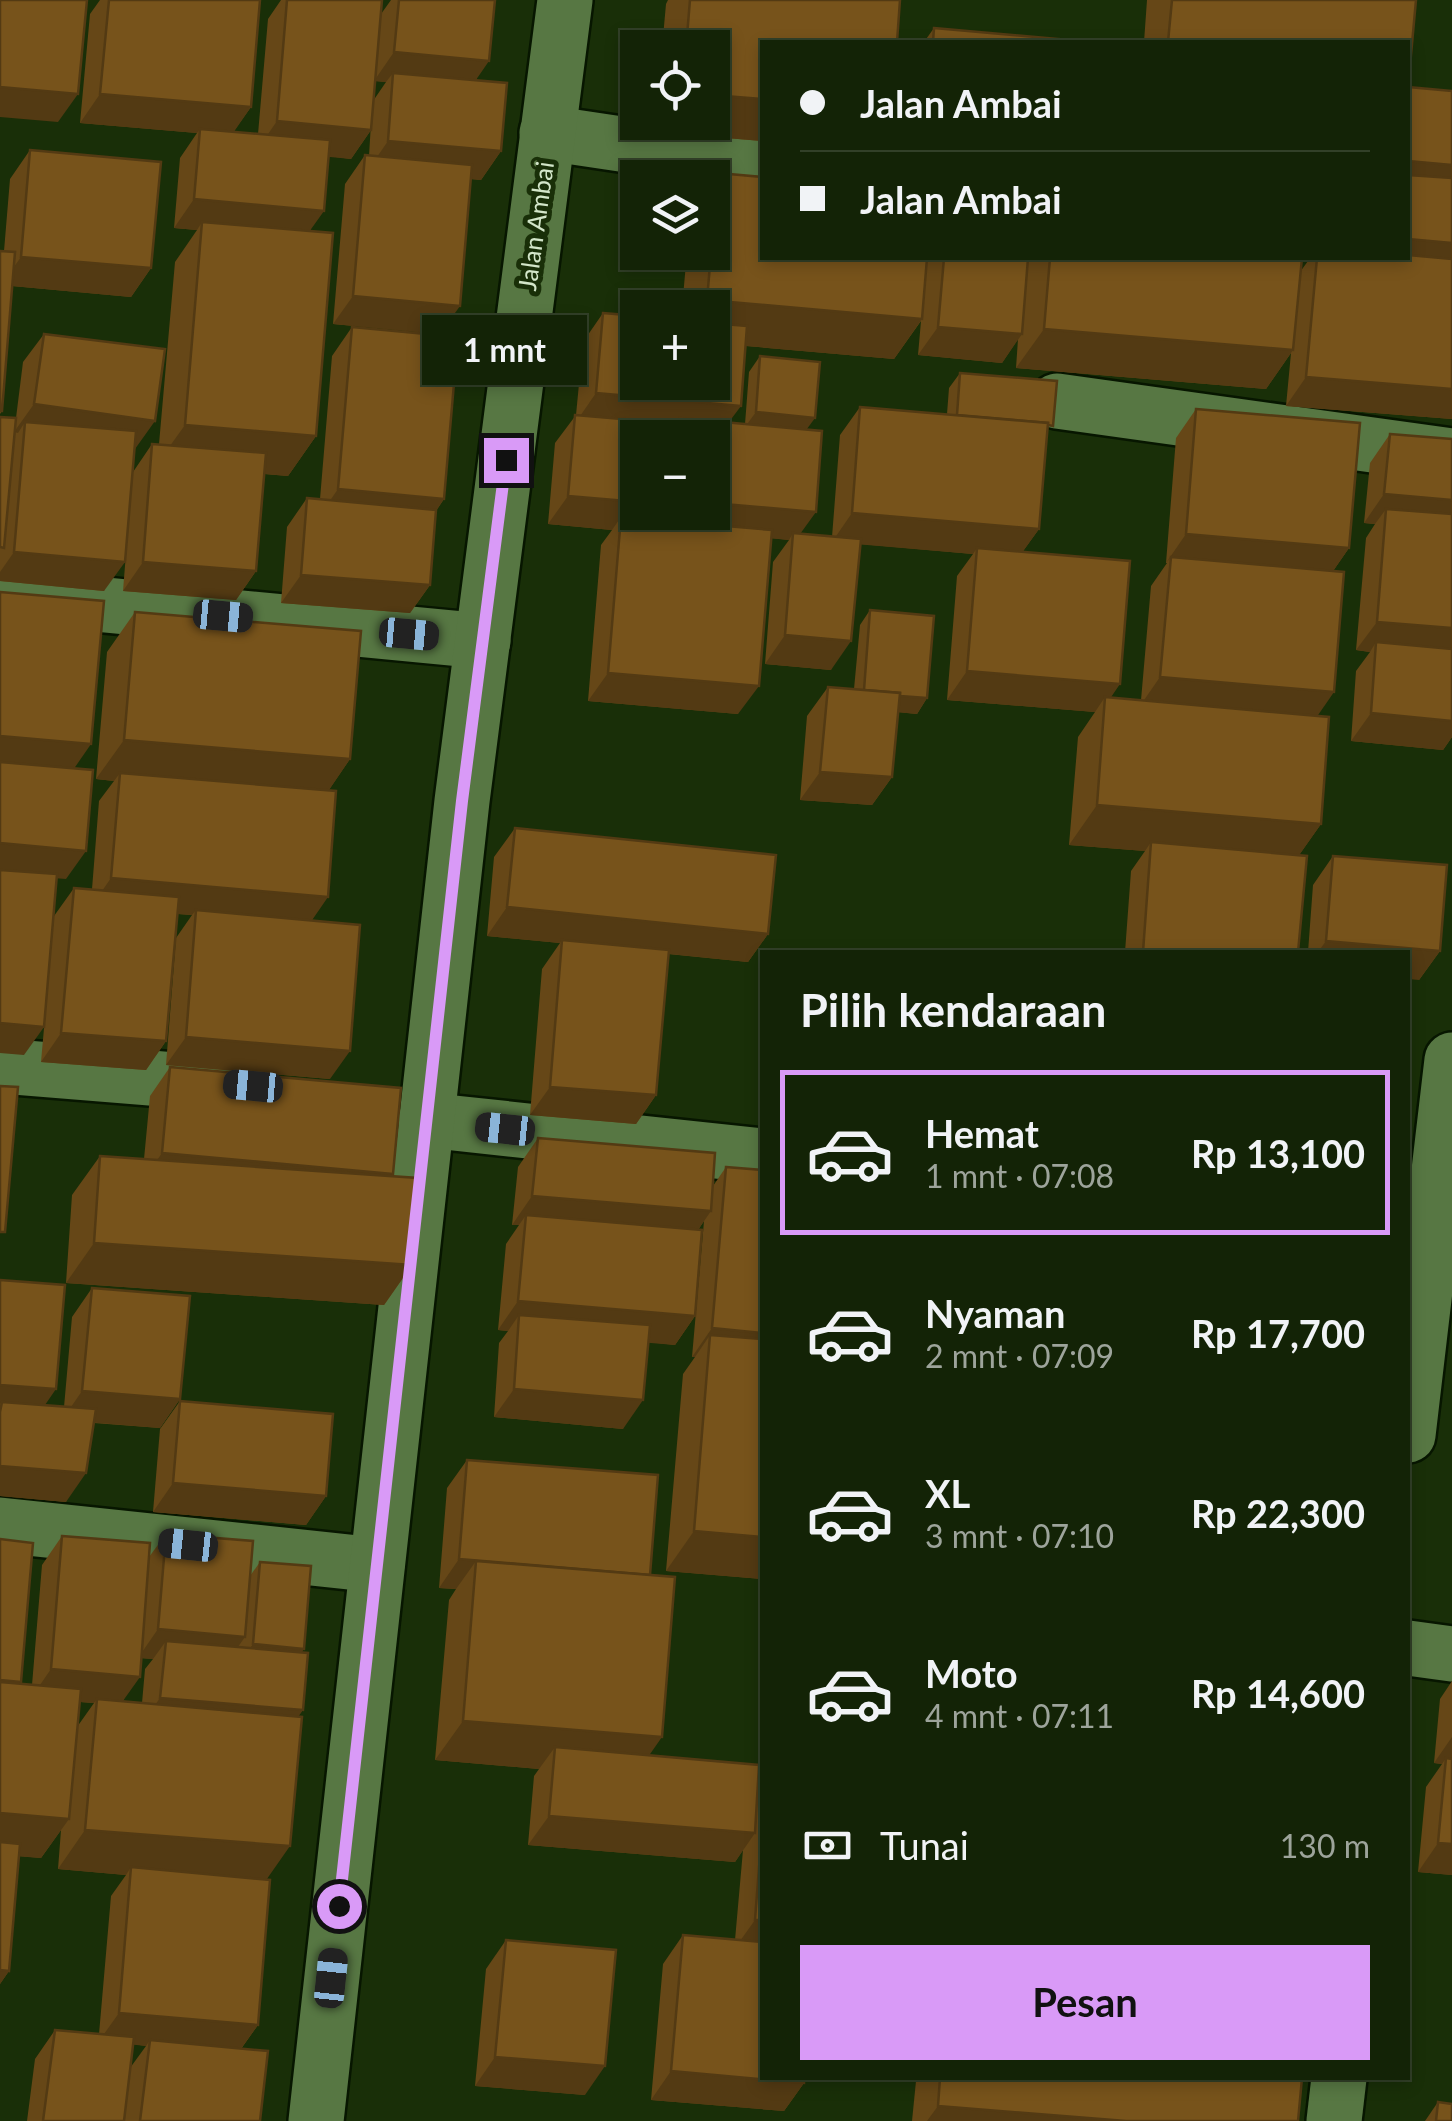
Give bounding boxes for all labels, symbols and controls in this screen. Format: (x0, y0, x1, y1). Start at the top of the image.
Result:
map controls (620, 30, 730, 530)
button: locate (620, 30, 730, 140)
text: Jalan Ambai (860, 80, 1062, 126)
street label: Jalan Ambai (511, 159, 559, 293)
button: layers (620, 160, 730, 270)
text: Jalan Ambai (860, 176, 1062, 222)
button: + (620, 290, 730, 400)
callout: 1 mnt (424, 315, 588, 385)
text: 1 mnt (463, 330, 546, 369)
button: − (620, 420, 730, 530)
route end (484, 438, 529, 483)
car (192, 598, 254, 634)
car (378, 616, 440, 652)
text: Pilih kendaraan (800, 983, 1106, 1037)
car (222, 1068, 284, 1104)
icon: car (805, 1108, 895, 1198)
text: Hemat (925, 1110, 1039, 1156)
car (474, 1111, 536, 1147)
text: Rp 13,100 (1191, 1130, 1365, 1176)
text: 1 mnt · 07:08 (925, 1156, 1114, 1195)
icon: car (805, 1288, 895, 1378)
text: Nyaman (925, 1290, 1065, 1336)
text: Rp 17,700 (1191, 1310, 1365, 1356)
text: 2 mnt · 07:09 (925, 1336, 1114, 1375)
icon: car (805, 1468, 895, 1558)
text: XL (925, 1470, 970, 1516)
text: Rp 22,300 (1191, 1490, 1365, 1536)
text: 3 mnt · 07:10 (925, 1516, 1114, 1555)
car (157, 1527, 219, 1563)
icon: car (805, 1648, 895, 1738)
text: Moto (925, 1650, 1018, 1696)
text: Rp 14,600 (1191, 1670, 1365, 1716)
text: 4 mnt · 07:11 (925, 1696, 1114, 1735)
icon: cash (800, 1818, 855, 1873)
text: Tunai (880, 1822, 969, 1868)
text: 130 m (1280, 1826, 1370, 1865)
route start (317, 1884, 362, 1929)
button: Pesan (800, 1945, 1370, 2060)
car (313, 1947, 349, 2009)

